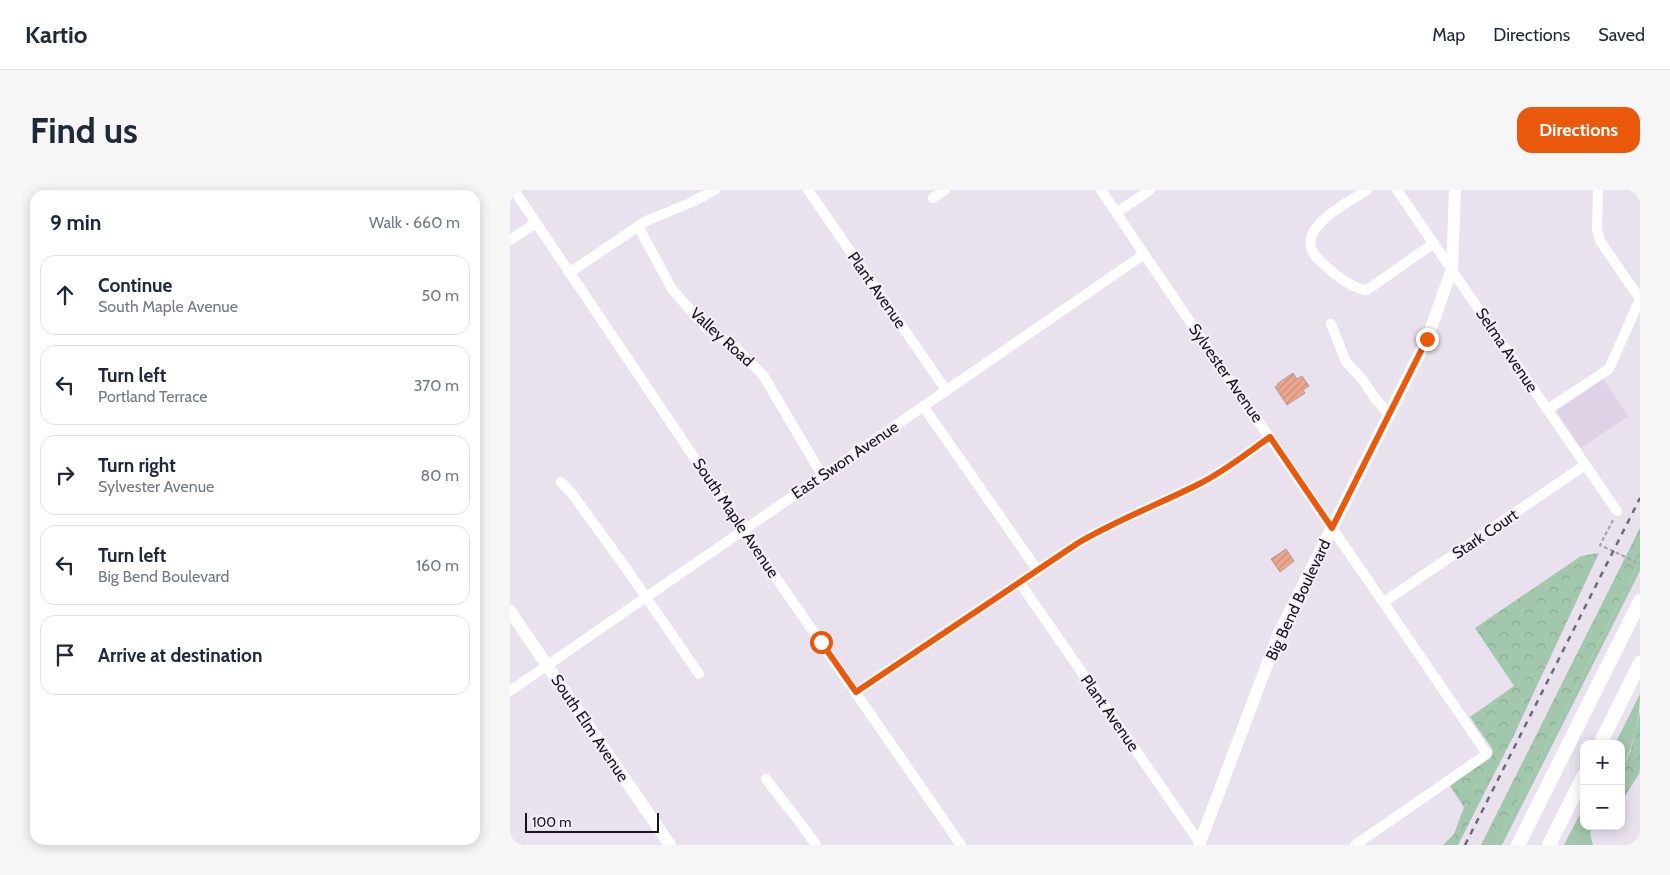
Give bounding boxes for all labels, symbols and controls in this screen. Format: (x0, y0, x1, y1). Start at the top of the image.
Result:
text: Kartio (25, 20, 88, 49)
text: Map (1432, 24, 1465, 46)
text: Directions (1493, 24, 1570, 46)
text: Saved (1598, 24, 1645, 46)
button: Directions (1517, 107, 1640, 153)
text: Find us (30, 109, 138, 152)
text: 9 min (50, 210, 101, 235)
text: Walk · 660 m (369, 213, 460, 232)
street label: Plant Avenue (844, 248, 910, 332)
text: Continue (98, 274, 172, 297)
icon: ahead (51, 281, 79, 309)
text: 50 m (422, 286, 459, 305)
text: South Maple Avenue (98, 297, 238, 316)
street label: Valley Road (686, 304, 758, 370)
street label: Selma Avenue (1472, 304, 1542, 396)
street label: Sylvester Avenue (1185, 320, 1267, 426)
route end (1416, 328, 1439, 351)
text: Turn left (98, 364, 166, 387)
icon: left (51, 371, 79, 399)
text: 370 m (414, 376, 459, 395)
text: Portland Terrace (98, 387, 208, 406)
street label: East Swon Avenue (788, 417, 902, 503)
text: Turn right (98, 454, 176, 477)
street label: South Maple Avenue (689, 455, 783, 581)
icon: right (51, 461, 79, 489)
text: 80 m (421, 466, 459, 485)
text: Sylvester Avenue (98, 477, 214, 496)
street label: Stark Court (1448, 505, 1522, 563)
street label: Big Bend Boulevard (1262, 536, 1334, 664)
text: Turn left (98, 544, 166, 567)
icon: left (51, 551, 79, 579)
text: 160 m (416, 556, 459, 575)
text: Big Bend Boulevard (98, 567, 229, 586)
route start (810, 631, 833, 654)
icon: arrive (51, 641, 79, 669)
text: Arrive at destination (98, 644, 262, 667)
street label: South Elm Avenue (547, 671, 633, 785)
street label: Plant Avenue (1077, 671, 1143, 755)
map controls (1580, 740, 1625, 830)
button: + (1580, 740, 1625, 785)
button: − (1580, 785, 1625, 830)
scale bar (525, 810, 659, 833)
text: 100 m (532, 813, 572, 831)

